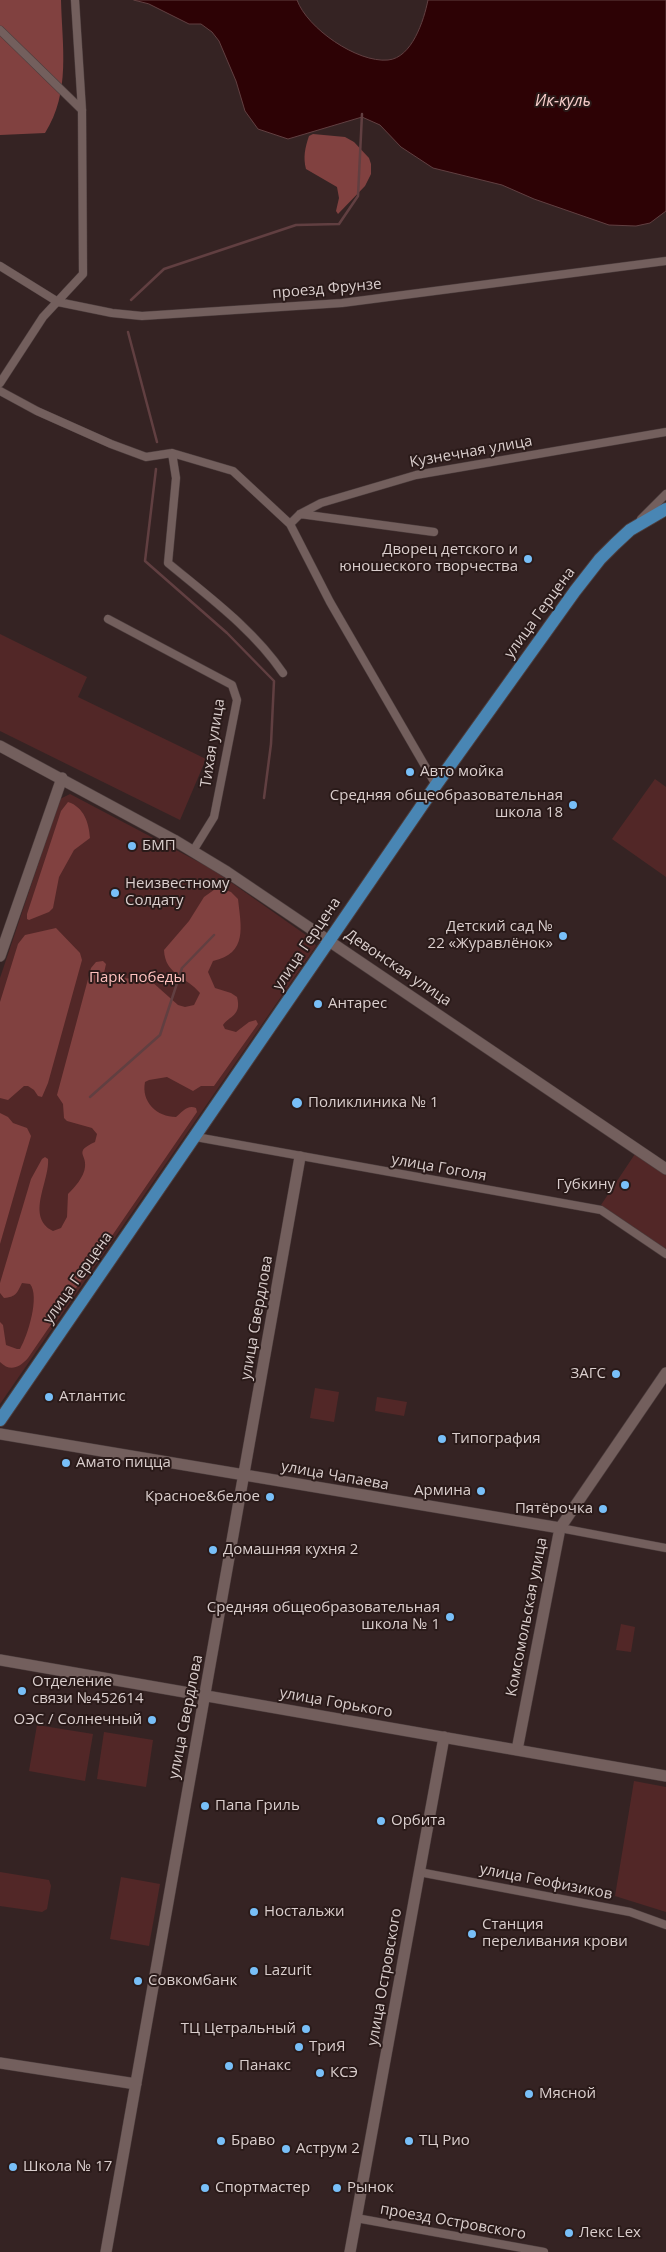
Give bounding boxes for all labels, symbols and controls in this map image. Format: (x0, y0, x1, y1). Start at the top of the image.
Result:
water label: Ик-куль (535, 91, 591, 111)
street label: проезд Фрунзе (272, 275, 382, 303)
street label: Кузнечная улица (408, 432, 534, 472)
place label: Дворец детского и юношеского творчества (339, 541, 518, 576)
marker: Дворец детского и юношеского творчества (522, 553, 534, 565)
street label: улица Герцена (501, 564, 579, 662)
street label: Тихая улица (197, 697, 229, 789)
place label: Авто мойка (420, 763, 504, 781)
marker: Авто мойка (404, 766, 416, 778)
place label: Средняя общеобразовательная школа 18 (330, 787, 563, 822)
marker: Средняя общеобразовательная школа 18 (567, 799, 579, 811)
place label: БМП (142, 837, 176, 855)
marker: БМП (126, 840, 138, 852)
place label: Неизвестному Солдату (125, 875, 230, 910)
marker: Неизвестному Солдату (109, 887, 121, 899)
street label: улица Герцена (269, 894, 345, 994)
place label: Детский сад № 22 «Журавлёнок» (428, 918, 553, 953)
street label: Девонская улица (341, 926, 455, 1010)
marker: Детский сад № 22 «Журавлёнок» (557, 930, 569, 942)
park label: Парк победы (89, 969, 185, 987)
place label: Антарес (328, 995, 387, 1013)
marker: Антарес (312, 998, 324, 1010)
place label: Поликлиника № 1 (308, 1094, 439, 1112)
marker: Поликлиника № 1 (290, 1096, 304, 1110)
street label: улица Гоголя (390, 1151, 488, 1185)
place label: Губкину (556, 1176, 615, 1194)
marker: Губкину (619, 1179, 631, 1191)
street label: улица Герцена (40, 1228, 116, 1328)
street label: улица Свердлова (237, 1254, 277, 1382)
place label: ЗАГС (571, 1365, 606, 1383)
marker: ЗАГС (610, 1368, 622, 1380)
place label: Атлантис (59, 1388, 126, 1406)
marker: Атлантис (43, 1391, 55, 1403)
place label: Типография (452, 1430, 541, 1448)
marker: Типография (436, 1433, 448, 1445)
place label: Амато пицца (76, 1454, 171, 1472)
marker: Амато пицца (60, 1457, 72, 1469)
street label: улица Чапаева (280, 1458, 390, 1494)
place label: Армина (414, 1482, 471, 1500)
marker: Армина (475, 1485, 487, 1497)
place label: Красное&белое (145, 1488, 260, 1506)
marker: Красное&белое (264, 1491, 276, 1503)
place label: Пятёрочка (515, 1500, 593, 1518)
marker: Пятёрочка (597, 1503, 609, 1515)
street label: Комсомольская улица (503, 1536, 551, 1698)
place label: Домашняя кухня 2 (223, 1541, 358, 1559)
marker: Домашняя кухня 2 (207, 1544, 219, 1556)
place label: Средняя общеобразовательная школа № 1 (207, 1599, 440, 1634)
marker: Средняя общеобразовательная школа № 1 (444, 1611, 456, 1623)
street label: улица Свердлова (165, 1653, 207, 1781)
place label: Отделение связи №452614 (32, 1673, 144, 1708)
street label: улица Горького (278, 1684, 394, 1722)
marker: Отделение связи №452614 (16, 1685, 28, 1697)
place label: ОЭС / Солнечный (14, 1711, 142, 1729)
marker: ОЭС / Солнечный (146, 1714, 158, 1726)
place label: Папа Гриль (215, 1797, 300, 1815)
marker: Папа Гриль (199, 1800, 211, 1812)
place label: Орбита (391, 1812, 446, 1830)
marker: Орбита (375, 1815, 387, 1827)
street label: улица Геофизиков (478, 1860, 614, 1904)
place label: Ностальжи (264, 1903, 345, 1921)
marker: Ностальжи (248, 1906, 260, 1918)
street label: улица Островского (364, 1907, 406, 2047)
place label: Станция переливания крови (482, 1916, 628, 1951)
marker: Станция переливания крови (466, 1928, 478, 1940)
place label: Lazurit (264, 1962, 312, 1980)
marker: Lazurit (248, 1965, 260, 1977)
place label: Совкомбанк (148, 1972, 237, 1990)
marker: Совкомбанк (132, 1975, 144, 1987)
place label: ТЦ Цетральный (181, 2020, 296, 2038)
marker: ТЦ Цетральный (300, 2023, 312, 2035)
place label: ТриЯ (309, 2038, 345, 2056)
marker: ТриЯ (293, 2041, 305, 2053)
place label: Панакс (239, 2057, 291, 2075)
marker: Панакс (223, 2060, 235, 2072)
place label: КСЭ (330, 2064, 358, 2082)
marker: КСЭ (314, 2067, 326, 2079)
place label: Мясной (539, 2085, 596, 2103)
marker: Мясной (523, 2088, 535, 2100)
place label: Браво (231, 2132, 275, 2150)
place label: ТЦ Рио (419, 2132, 470, 2150)
marker: Браво (215, 2135, 227, 2147)
marker: ТЦ Рио (403, 2135, 415, 2147)
place label: Аструм 2 (296, 2140, 360, 2158)
marker: Аструм 2 (280, 2143, 292, 2155)
place label: Школа № 17 (23, 2158, 112, 2176)
marker: Школа № 17 (7, 2161, 19, 2173)
place label: Спортмастер (215, 2179, 310, 2197)
place label: Рынок (347, 2179, 394, 2197)
marker: Спортмастер (199, 2182, 211, 2194)
marker: Рынок (331, 2182, 343, 2194)
street label: проезд Островского (379, 2200, 527, 2244)
place label: Лекс Lex (579, 2224, 641, 2242)
marker: Лекс Lex (563, 2227, 575, 2239)

